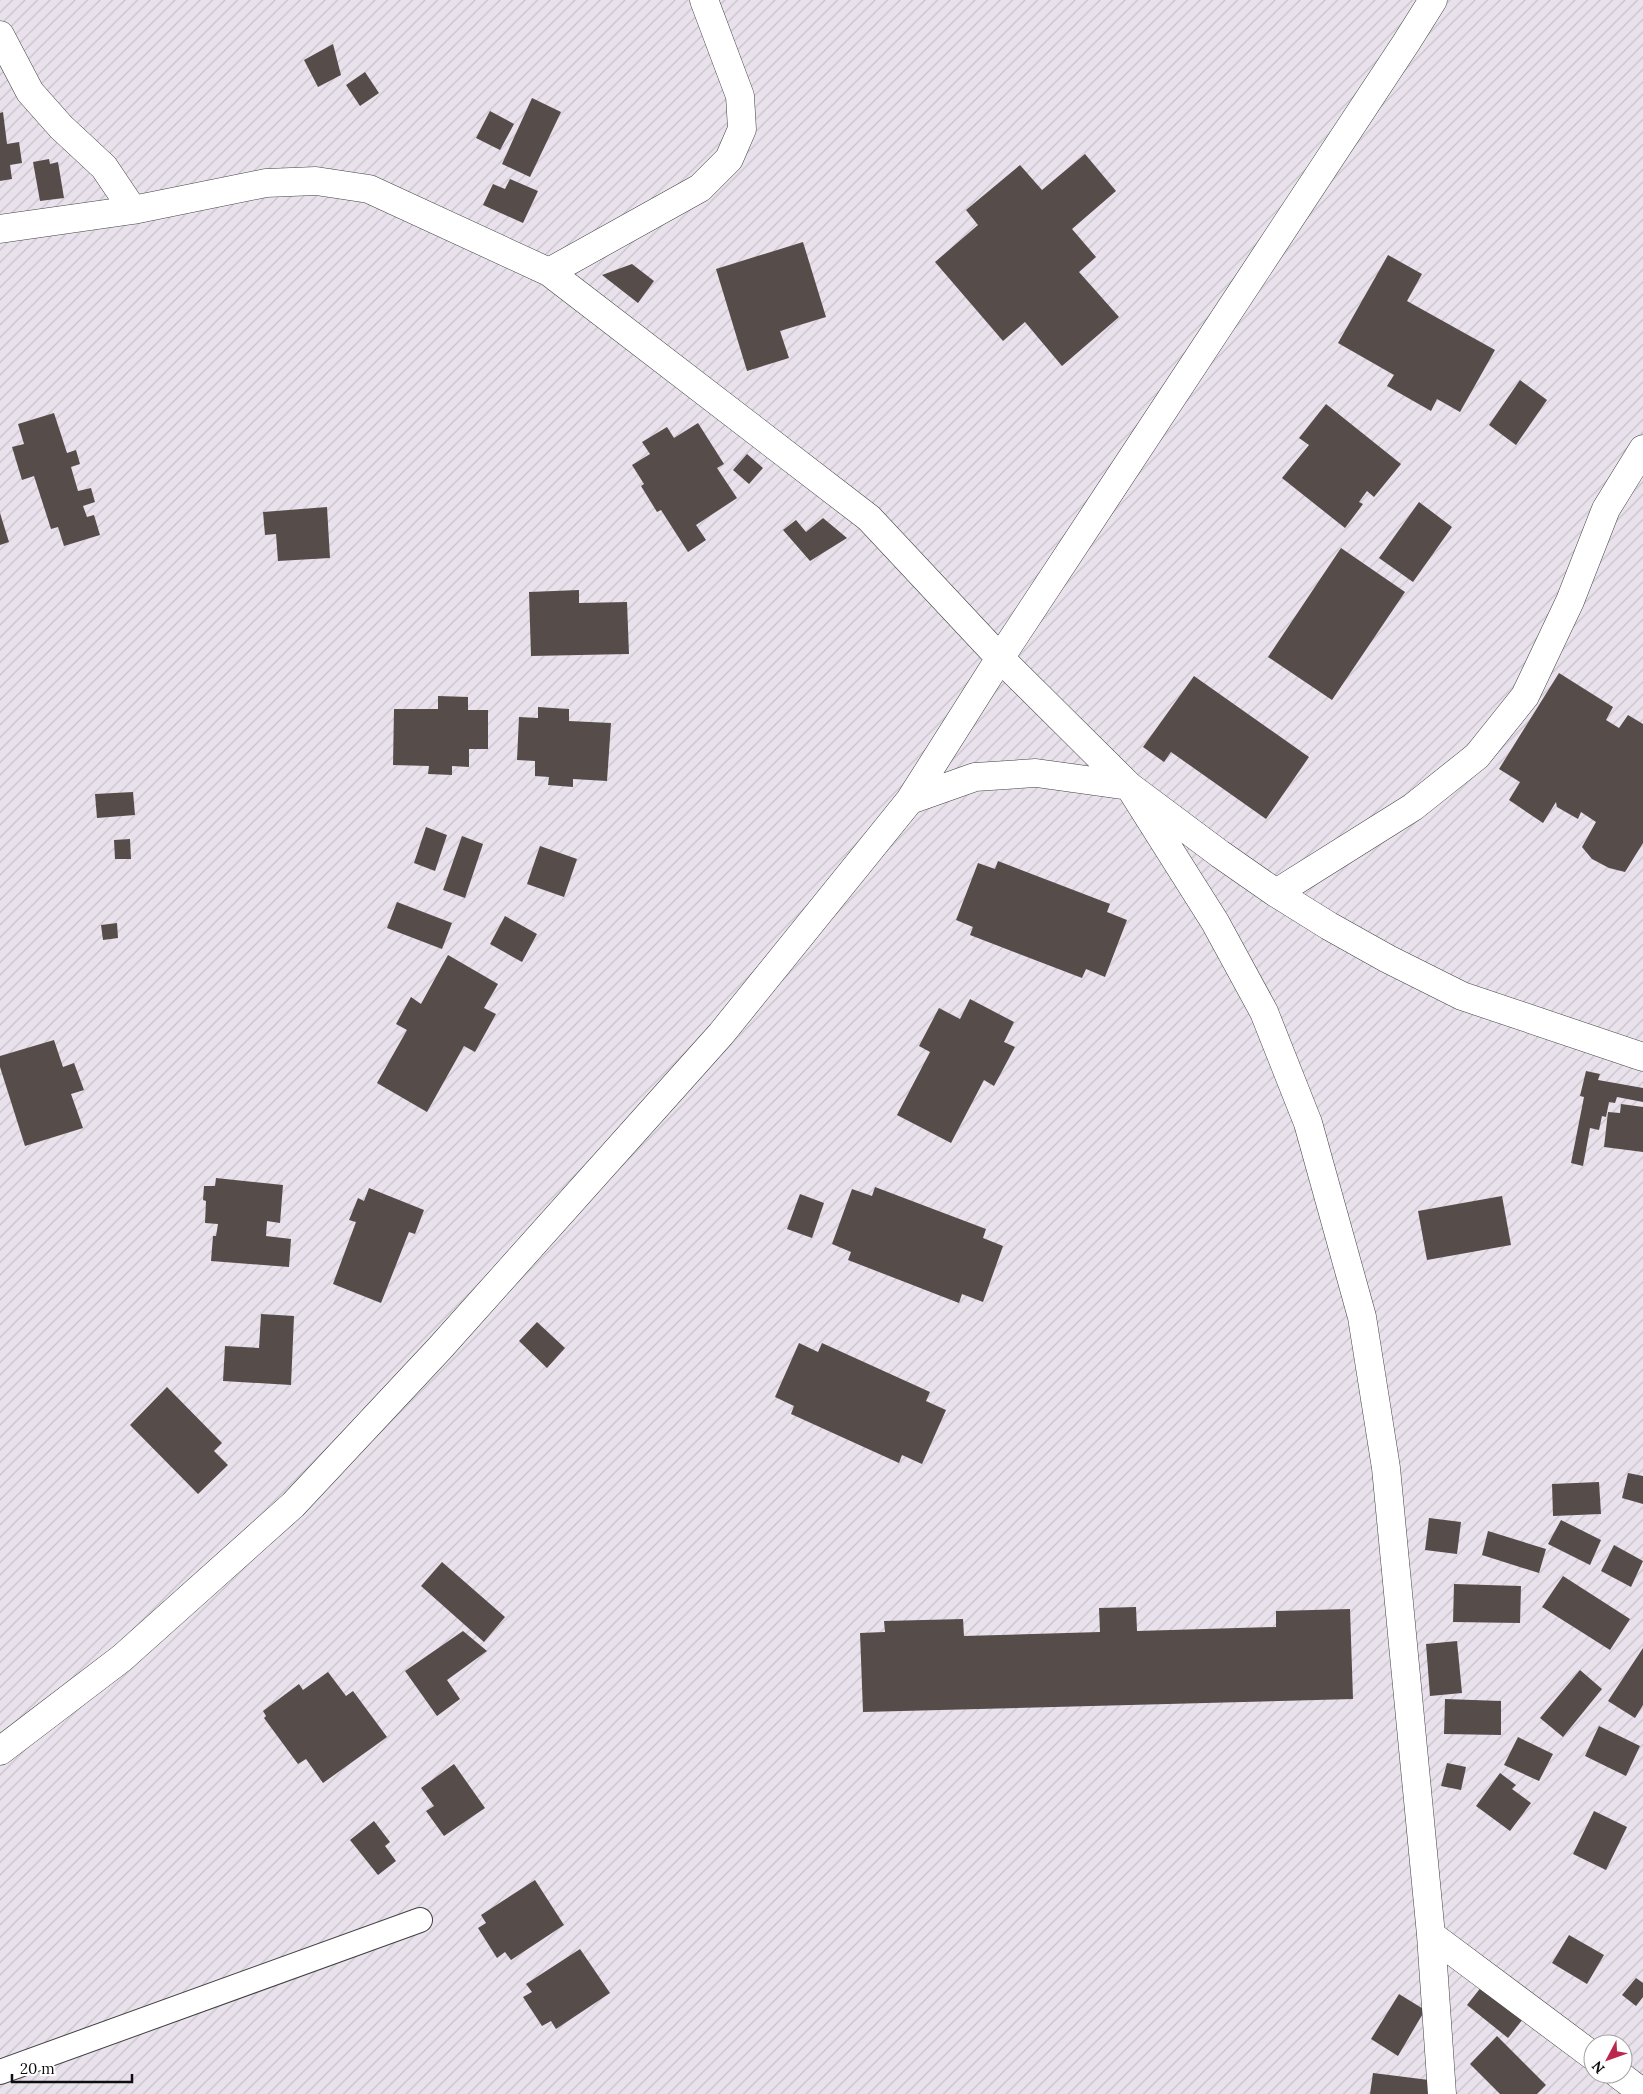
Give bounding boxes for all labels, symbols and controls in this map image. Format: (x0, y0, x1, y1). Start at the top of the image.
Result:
north arrow (1583, 2034, 1633, 2084)
scale bar (12, 2052, 132, 2084)
text: N (1588, 2057, 1609, 2078)
text: 20 m (20, 2059, 55, 2078)

